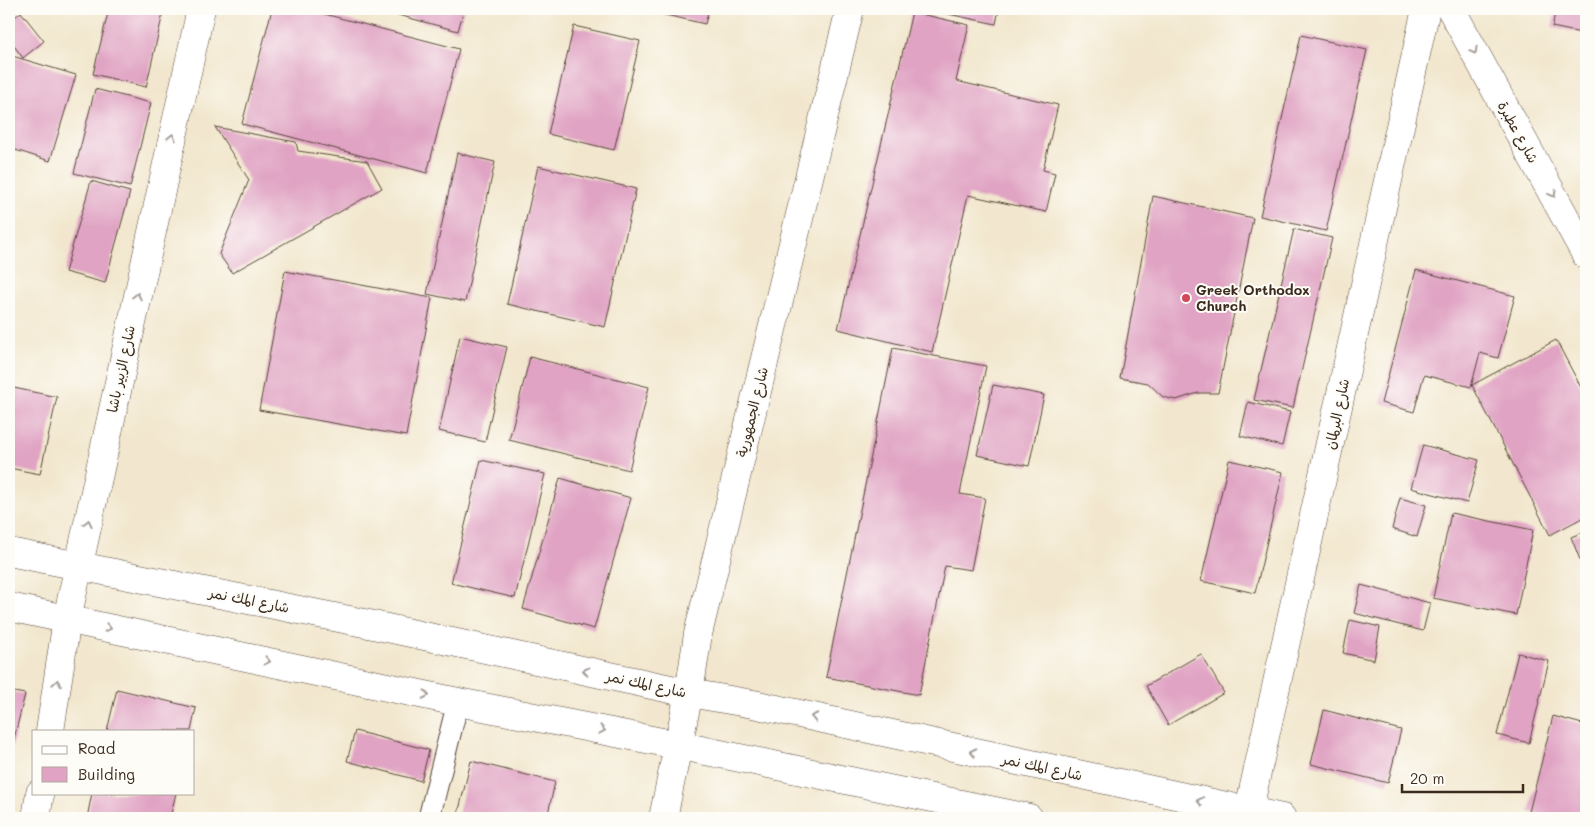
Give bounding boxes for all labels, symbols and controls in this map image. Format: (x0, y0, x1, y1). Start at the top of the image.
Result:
one-way arrow (1468, 46, 1478, 55)
street label: شارع عطبرة (1493, 97, 1543, 167)
one-way arrow (166, 133, 177, 142)
one-way arrow (1546, 188, 1556, 197)
place label: Greek Orthodox Church (1196, 280, 1310, 315)
one-way arrow (131, 291, 142, 300)
marker: Greek Orthodox Church (1180, 292, 1192, 304)
street label: شارع الزبير باشا (102, 324, 140, 414)
street label: شارع الجمهورية (731, 365, 773, 459)
street label: شارع البرلمان (1320, 377, 1354, 451)
one-way arrow (82, 519, 93, 528)
street label: شارع المك نمر (206, 582, 291, 618)
one-way arrow (103, 622, 112, 632)
one-way arrow (262, 656, 271, 666)
one-way arrow (582, 666, 591, 677)
street label: شارع المك نمر (603, 666, 688, 702)
one-way arrow (51, 678, 62, 686)
one-way arrow (421, 689, 430, 700)
one-way arrow (810, 712, 818, 723)
one-way arrow (598, 724, 607, 735)
legend (32, 730, 195, 794)
text: Road (78, 738, 115, 758)
one-way arrow (968, 747, 977, 758)
street label: شارع المك نمر (999, 749, 1084, 785)
scale bar (1402, 762, 1524, 794)
text: Building (78, 764, 135, 784)
text: 20 m (1410, 768, 1444, 788)
one-way arrow (1196, 796, 1204, 807)

